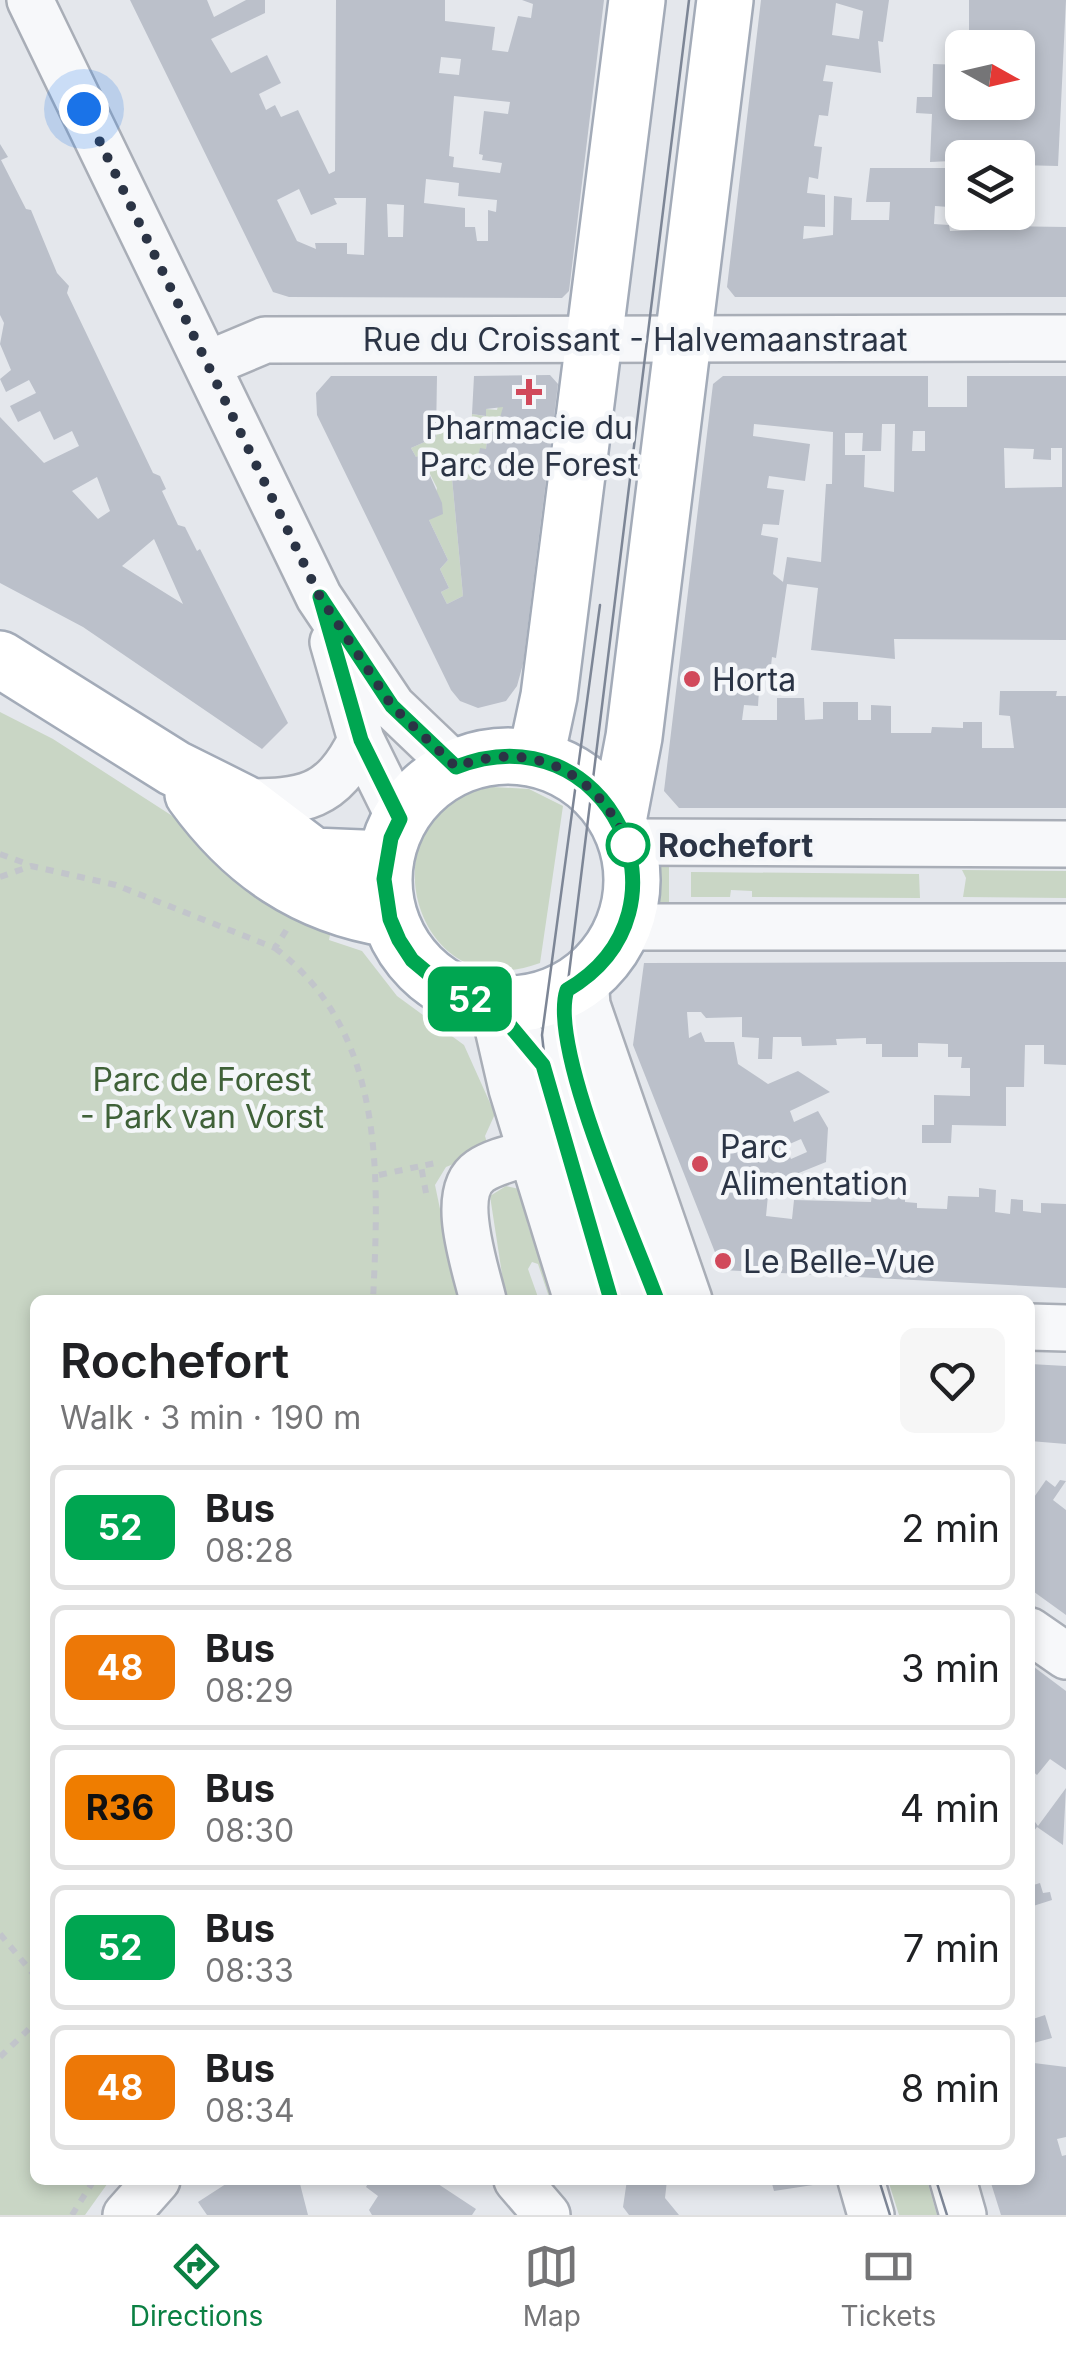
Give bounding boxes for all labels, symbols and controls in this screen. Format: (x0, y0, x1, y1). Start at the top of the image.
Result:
north arrow (945, 30, 1035, 120)
map controls (945, 30, 1035, 230)
your location (59, 84, 109, 134)
button: layers (945, 140, 1035, 230)
street label: Rue du Croissant - Halvemaanstraat (363, 320, 907, 359)
marker: Pharmacie du Parc de Forest (518, 381, 540, 403)
place label: Pharmacie du Parc de Forest (420, 408, 638, 484)
place label: Horta (712, 660, 796, 699)
marker: Horta (681, 668, 703, 690)
marker: Rochefort (607, 824, 649, 866)
place label: Rochefort (658, 826, 813, 865)
line badge: 52 (425, 966, 515, 1032)
text: 52 (448, 978, 492, 1020)
park label: Parc de Forest - Park van Vorst (80, 1060, 324, 1136)
place label: Parc Alimentation (720, 1127, 908, 1203)
marker: Parc Alimentation (689, 1153, 711, 1175)
place label: Le Belle-Vue (743, 1242, 935, 1281)
marker: Le Belle-Vue (712, 1250, 734, 1272)
button: heart (900, 1328, 1005, 1433)
text: Rochefort (60, 1331, 289, 1390)
text: Walk · 3 min · 190 m (60, 1398, 361, 1437)
text: Bus (205, 1485, 275, 1531)
text: 2 min (901, 1505, 1000, 1551)
text: 52 (98, 1506, 142, 1548)
text: 08:28 (205, 1531, 294, 1570)
text: Bus (205, 1625, 275, 1671)
text: 3 min (901, 1645, 1000, 1691)
text: 48 (97, 1646, 143, 1688)
text: 08:29 (205, 1671, 294, 1710)
text: Bus (205, 1765, 275, 1811)
text: 4 min (900, 1785, 1000, 1831)
text: R36 (86, 1786, 154, 1828)
text: 08:30 (205, 1811, 294, 1850)
text: Bus (205, 1905, 275, 1951)
text: 7 min (903, 1925, 1000, 1971)
text: 52 (98, 1926, 142, 1968)
text: 08:33 (205, 1951, 294, 1990)
text: Bus (205, 2045, 275, 2091)
text: 8 min (901, 2065, 1000, 2111)
text: 48 (97, 2066, 143, 2108)
text: 08:34 (205, 2091, 295, 2130)
tab: Directions (130, 2239, 263, 2333)
tab: Map (523, 2239, 581, 2333)
tab: Tickets (841, 2239, 936, 2333)

